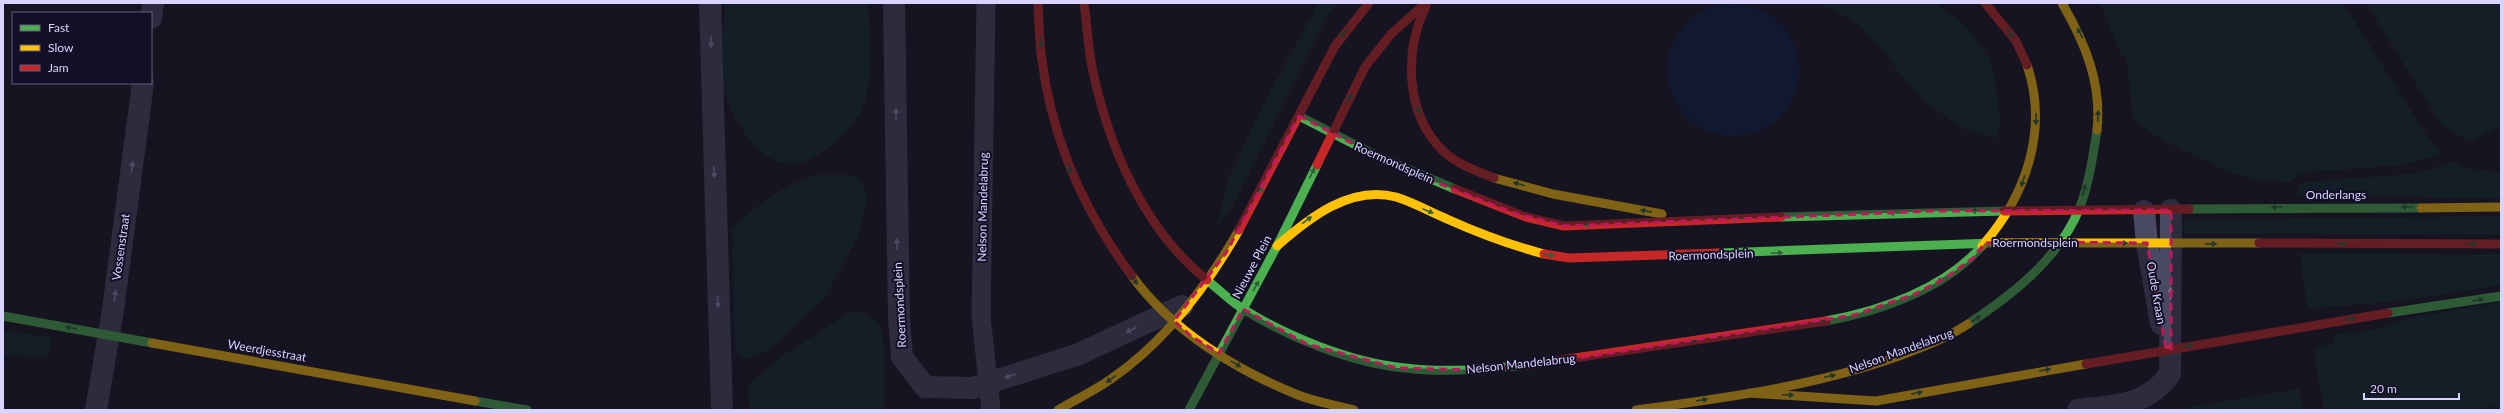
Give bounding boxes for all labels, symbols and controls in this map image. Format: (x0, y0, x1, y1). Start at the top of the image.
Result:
legend (12, 12, 152, 84)
text: Fast (48, 20, 70, 35)
one-way arrow (2077, 27, 2083, 39)
one-way arrow (1340, 28, 1349, 39)
one-way arrow (2006, 28, 2014, 38)
one-way arrow (708, 36, 714, 49)
one-way arrow (1038, 36, 1045, 48)
text: Slow (48, 40, 74, 55)
text: Jam (48, 60, 69, 75)
one-way arrow (1345, 93, 1352, 105)
one-way arrow (1416, 106, 1422, 118)
one-way arrow (893, 107, 899, 120)
one-way arrow (2095, 109, 2101, 122)
one-way arrow (2033, 113, 2039, 126)
street label: Roermondsplein (1352, 138, 1436, 187)
street label: Nelson Mandelabrug (974, 152, 991, 262)
one-way arrow (129, 161, 135, 173)
one-way arrow (1066, 163, 1072, 175)
one-way arrow (711, 166, 717, 179)
one-way arrow (1309, 167, 1315, 178)
one-way arrow (2020, 175, 2026, 187)
one-way arrow (1513, 181, 1525, 187)
one-way arrow (1258, 182, 1265, 194)
one-way arrow (2081, 184, 2087, 196)
street label: Onderlangs (2306, 187, 2366, 202)
one-way arrow (2401, 203, 2413, 210)
one-way arrow (2270, 204, 2283, 210)
one-way arrow (1640, 207, 1653, 213)
one-way arrow (1422, 208, 1434, 214)
one-way arrow (1970, 208, 1983, 214)
one-way arrow (1889, 209, 1901, 216)
street label: Vossenstraat (108, 212, 133, 281)
one-way arrow (1301, 216, 1312, 224)
one-way arrow (1730, 216, 1743, 222)
one-way arrow (1583, 222, 1596, 228)
street label: Nieuwe Plein (1229, 232, 1275, 301)
street label: Roermondsplein (1992, 235, 2078, 250)
one-way arrow (894, 237, 900, 250)
one-way arrow (2116, 240, 2129, 246)
one-way arrow (2205, 240, 2217, 247)
one-way arrow (2335, 241, 2348, 247)
one-way arrow (2465, 241, 2478, 247)
street label: Roermondsplein (1668, 246, 1754, 263)
one-way arrow (1771, 250, 1784, 256)
one-way arrow (1543, 252, 1555, 258)
street label: Oude Kraan (2144, 260, 2169, 325)
street label: Roermondsplein (890, 262, 909, 348)
one-way arrow (1130, 275, 1138, 285)
one-way arrow (1937, 275, 1947, 283)
one-way arrow (1252, 280, 1259, 292)
one-way arrow (2168, 287, 2175, 299)
one-way arrow (112, 290, 118, 302)
one-way arrow (714, 296, 721, 308)
one-way arrow (2472, 296, 2484, 302)
one-way arrow (1970, 315, 1982, 322)
one-way arrow (2344, 316, 2356, 322)
one-way arrow (1814, 318, 1826, 324)
one-way arrow (64, 325, 77, 331)
street label: Nelson Mandelabrug (1847, 325, 1955, 376)
one-way arrow (1126, 327, 1137, 333)
street label: Weerdjesstraat (227, 336, 308, 365)
one-way arrow (1686, 339, 1698, 345)
one-way arrow (2181, 343, 2193, 349)
street label: Nelson Mandelabrug (1466, 350, 1576, 377)
one-way arrow (1230, 360, 1242, 367)
one-way arrow (2039, 367, 2051, 373)
one-way arrow (1823, 372, 1836, 378)
one-way arrow (1004, 373, 1016, 379)
one-way arrow (1106, 375, 1116, 383)
scale bar (2364, 375, 2459, 401)
text: 20 m (2370, 381, 2397, 396)
one-way arrow (1911, 390, 1923, 396)
one-way arrow (1782, 392, 1794, 399)
one-way arrow (1696, 397, 1708, 403)

